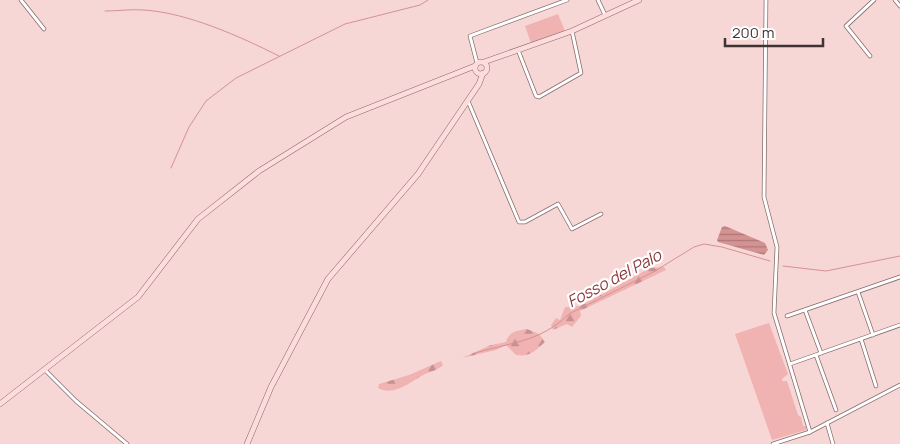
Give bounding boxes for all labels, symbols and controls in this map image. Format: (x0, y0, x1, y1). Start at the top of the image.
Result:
scale bar (725, 15, 822, 47)
text: 200 m (732, 22, 775, 43)
water label: Fosso del Palo (563, 243, 666, 312)

